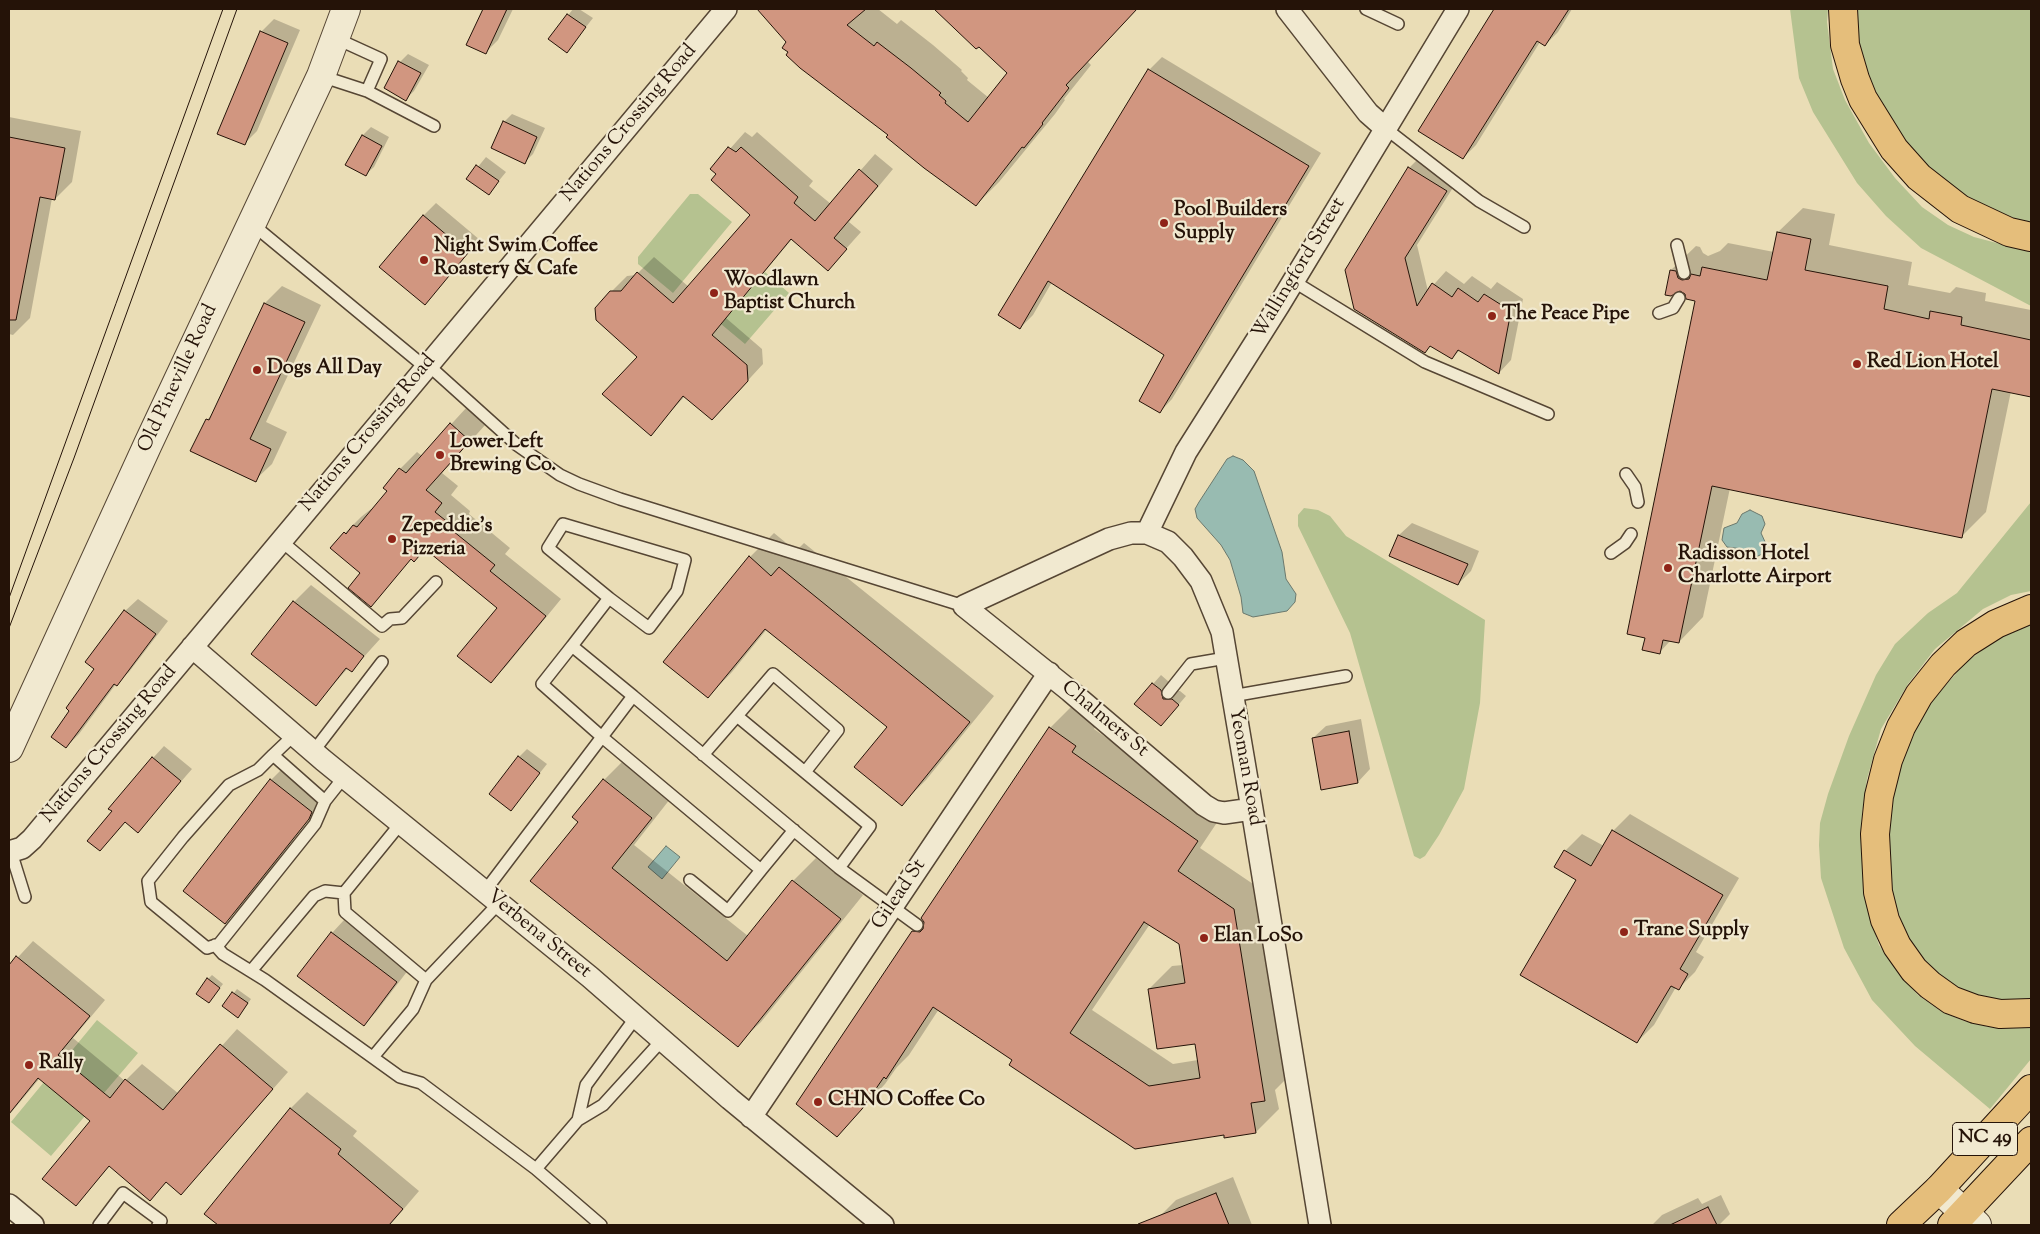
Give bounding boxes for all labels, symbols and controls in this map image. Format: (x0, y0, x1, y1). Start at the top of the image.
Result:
street label: Nations Crossing Road (557, 40, 703, 208)
street label: Wallingford Street (1248, 194, 1352, 344)
place label: Pool Builders Supply (1174, 200, 1287, 247)
marker: Pool Builders Supply (1158, 217, 1170, 229)
place label: Night Swim Coffee Roastery & Cafe (434, 236, 598, 283)
marker: Night Swim Coffee Roastery & Cafe (418, 254, 430, 266)
place label: Woodlawn Baptist Church (724, 270, 855, 317)
marker: Woodlawn Baptist Church (708, 287, 720, 299)
street label: Old Pineville Road (134, 301, 224, 457)
place label: The Peace Pipe (1502, 304, 1629, 328)
marker: The Peace Pipe (1486, 310, 1498, 322)
street label: Nations Crossing Road (296, 350, 442, 518)
place label: Red Lion Hotel (1867, 352, 1999, 376)
place label: Dogs All Day (267, 358, 382, 382)
marker: Red Lion Hotel (1851, 358, 1863, 370)
marker: Dogs All Day (251, 364, 263, 376)
place label: Lower Left Brewing Co. (450, 432, 556, 479)
marker: Lower Left Brewing Co. (434, 449, 446, 461)
place label: Zepeddie's Pizzeria (402, 516, 492, 563)
marker: Zepeddie's Pizzeria (386, 533, 398, 545)
place label: Radisson Hotel Charlotte Airport (1678, 544, 1831, 591)
marker: Radisson Hotel Charlotte Airport (1662, 562, 1674, 574)
street label: Nations Crossing Road (37, 661, 183, 829)
street label: Chalmers St (1055, 677, 1153, 763)
street label: Yeoman Road (1222, 706, 1266, 828)
street label: Gilead St (868, 855, 932, 935)
street label: Verbena Street (481, 885, 595, 985)
place label: Trane Supply (1634, 920, 1749, 944)
place label: Elan LoSo (1214, 926, 1303, 950)
marker: Trane Supply (1618, 926, 1630, 938)
marker: Elan LoSo (1198, 932, 1210, 944)
place label: Rally (39, 1053, 83, 1077)
marker: Rally (23, 1059, 35, 1071)
place label: CHNO Coffee Co (828, 1090, 985, 1114)
marker: CHNO Coffee Co (812, 1096, 824, 1108)
road number: NC 49 (1952, 1122, 2018, 1156)

